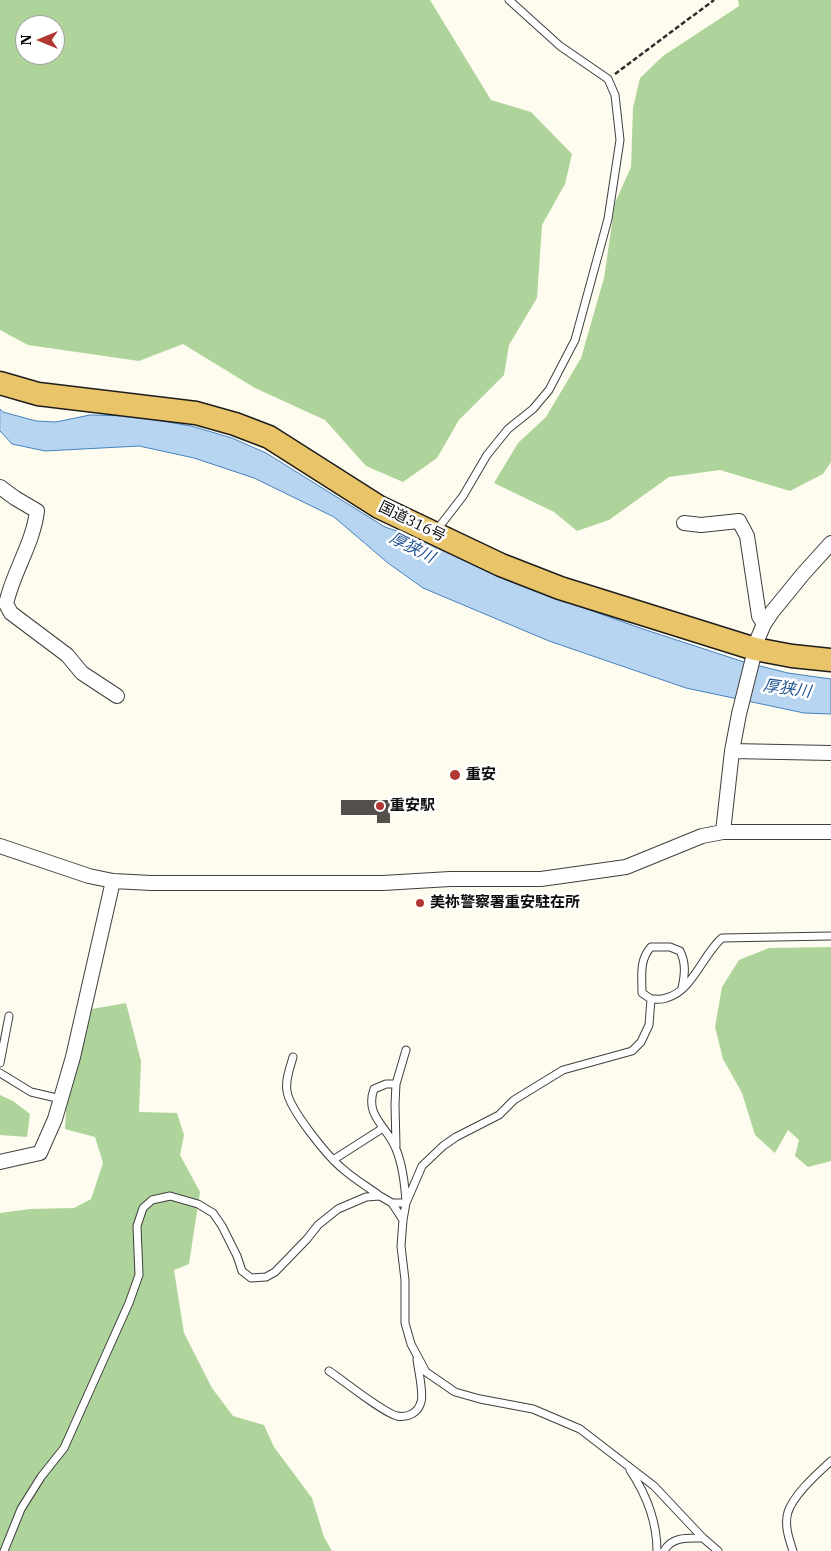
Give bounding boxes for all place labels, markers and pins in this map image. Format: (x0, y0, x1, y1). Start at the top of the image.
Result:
place label: 重安 (466, 766, 496, 784)
marker: 重安 (448, 768, 462, 782)
place label: 重安駅 (390, 797, 435, 815)
marker: 重安駅 (374, 800, 386, 812)
place label: 美祢警察署重安駐在所 (430, 894, 580, 912)
marker: 美祢警察署重安駐在所 (414, 897, 426, 909)

